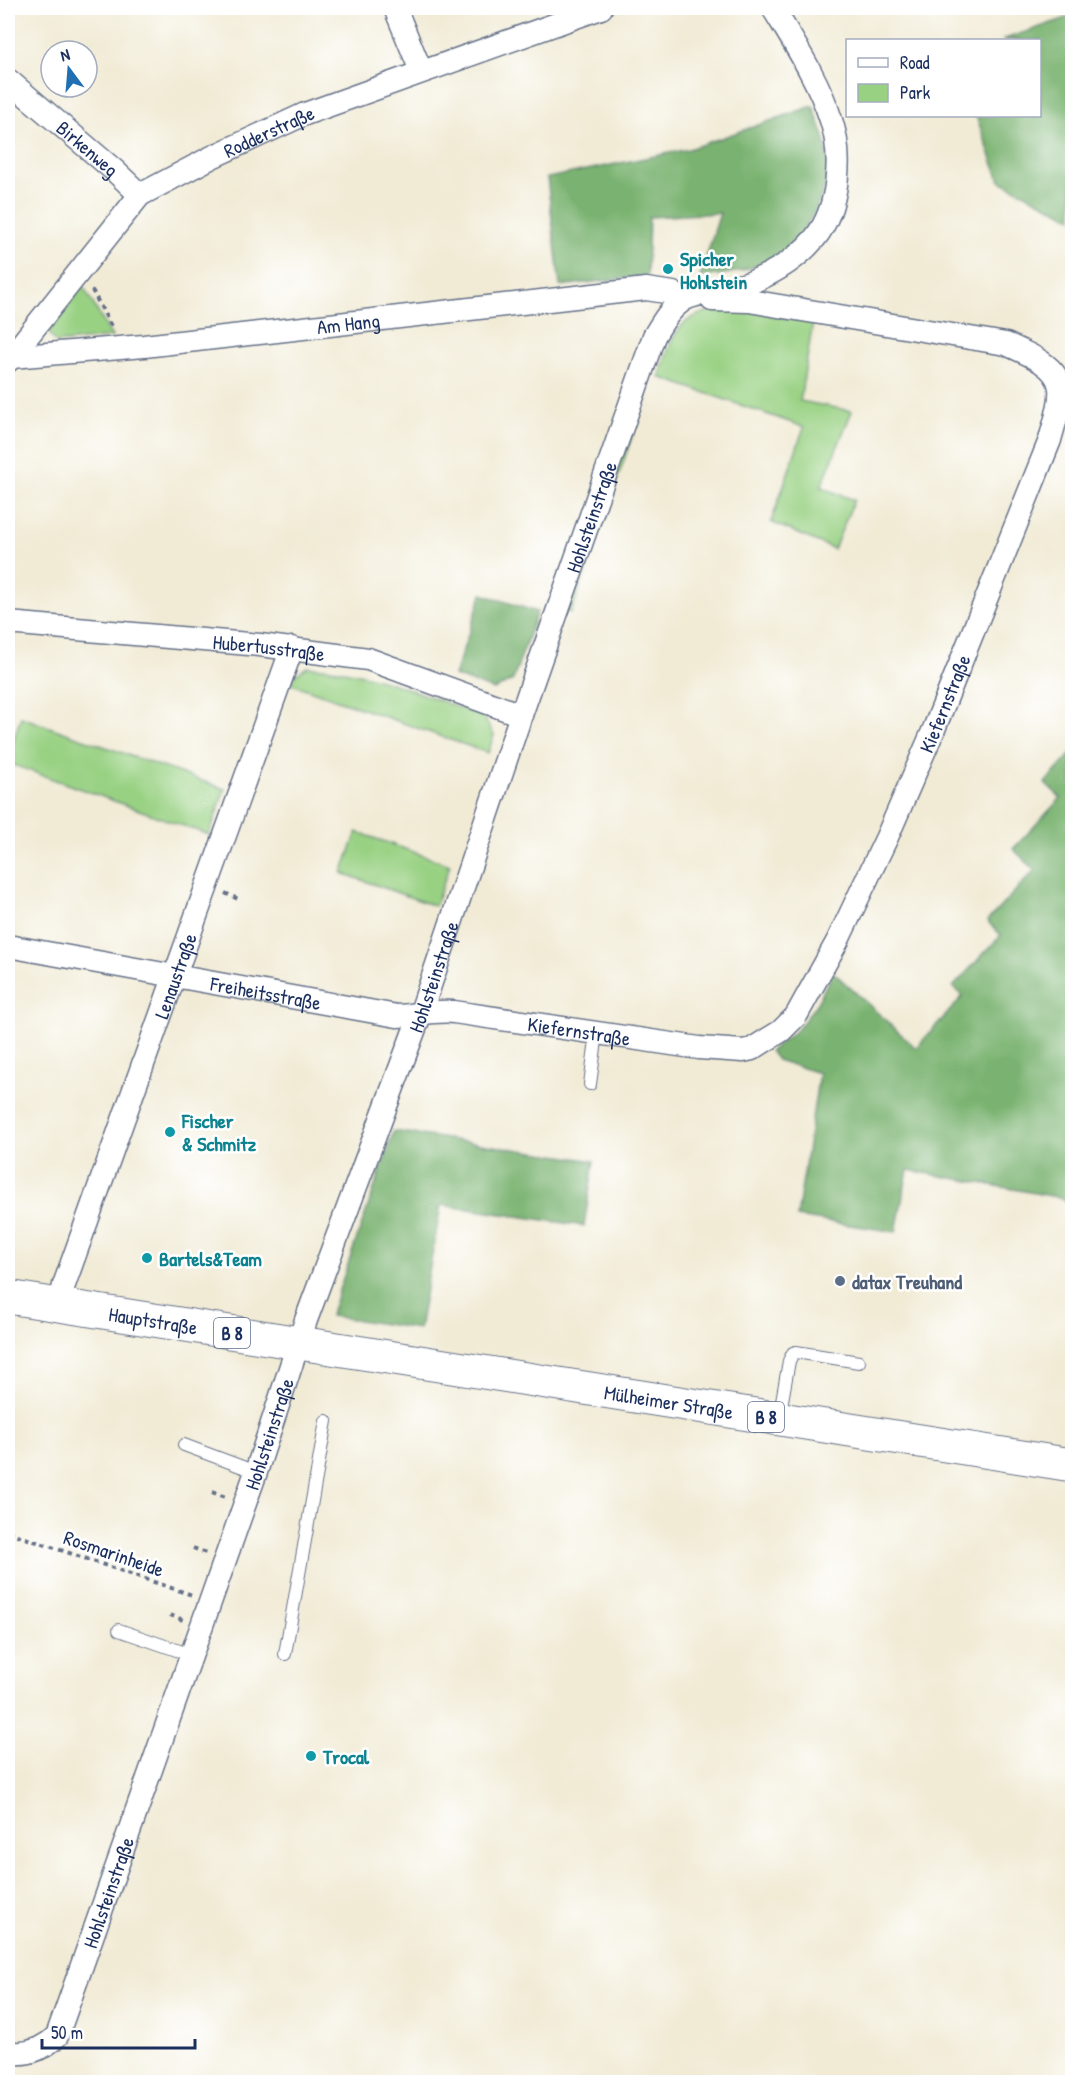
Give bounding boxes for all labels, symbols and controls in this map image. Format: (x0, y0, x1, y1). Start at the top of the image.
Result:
north arrow (39, 39, 99, 99)
legend (846, 39, 1041, 117)
text: N (58, 43, 72, 66)
text: Road (900, 50, 930, 75)
text: Park (900, 80, 931, 105)
street label: Rodderstraße (219, 98, 318, 163)
street label: Birkenweg (51, 114, 125, 182)
place label: Spicher Hohlstein (680, 245, 747, 295)
marker: Spicher Hohlstein (661, 262, 675, 276)
street label: Am Hang (315, 306, 381, 340)
street label: Hohlsteinstraße (559, 458, 623, 576)
street label: Hubertusstraße (212, 627, 327, 667)
street label: Kiefernstraße (912, 650, 976, 757)
street label: Hohlsteinstraße (401, 917, 464, 1036)
street label: Lenaustraße (147, 929, 202, 1022)
street label: Freiheitsstraße (207, 969, 323, 1016)
street label: Kiefernstraße (526, 1010, 632, 1051)
place label: Fischer & Schmitz (181, 1107, 256, 1157)
marker: Fischer & Schmitz (163, 1125, 177, 1139)
place label: Bartels&Team (159, 1245, 262, 1272)
marker: Bartels&Team (140, 1251, 154, 1265)
place label: datax Treuhand (852, 1268, 962, 1295)
marker: datax Treuhand (833, 1274, 847, 1288)
street label: Hauptstraße (107, 1300, 199, 1340)
road number: B 8 (214, 1318, 250, 1348)
street label: Hohlsteinstraße (237, 1374, 300, 1493)
street label: Mülheimer Straße (602, 1378, 735, 1425)
road number: B 8 (748, 1402, 784, 1432)
street label: Rosmarinheide (60, 1523, 168, 1583)
place label: Trocal (322, 1743, 370, 1770)
marker: Trocal (304, 1749, 318, 1763)
street label: Hohlsteinstraße (76, 1833, 140, 1952)
scale bar (42, 2012, 195, 2050)
text: 50 m (51, 2020, 83, 2045)

